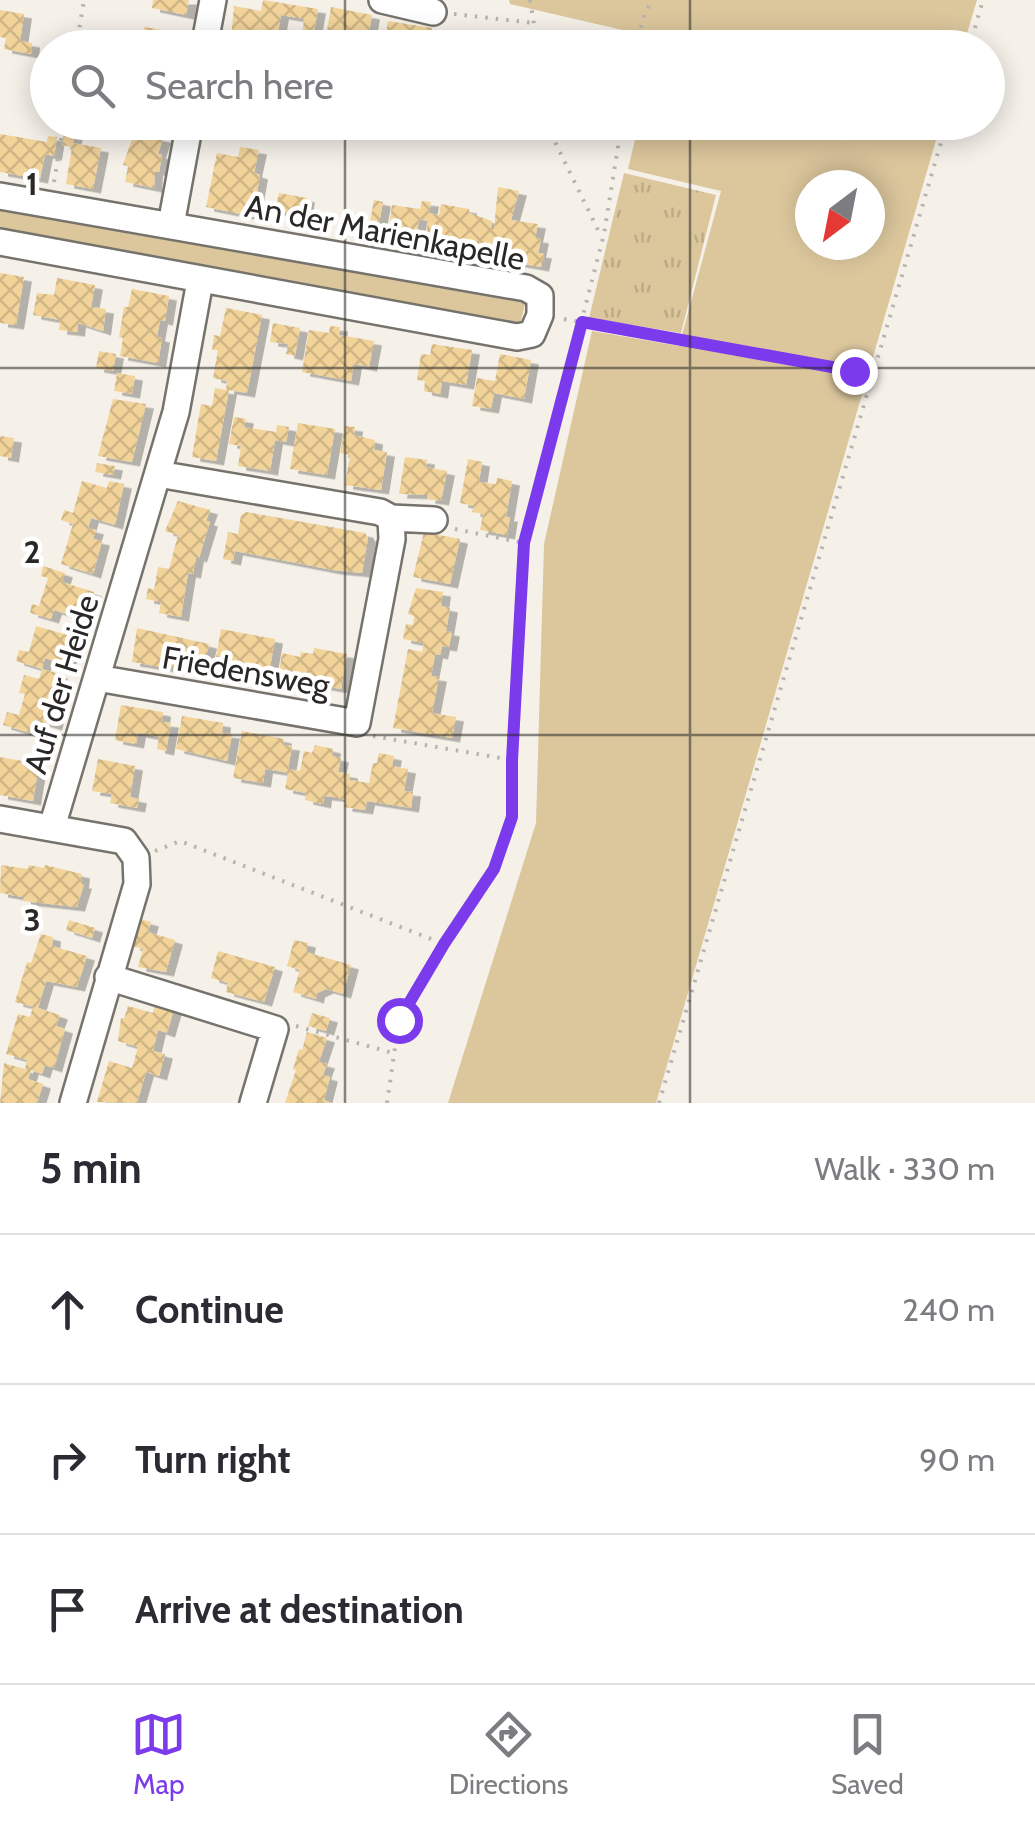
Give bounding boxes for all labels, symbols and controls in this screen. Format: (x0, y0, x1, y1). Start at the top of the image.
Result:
search box (30, 30, 1005, 140)
icon: search (65, 58, 120, 113)
text: Search here (145, 62, 334, 109)
text: 1 (26, 164, 38, 203)
north arrow (795, 170, 885, 260)
street label: An der Marienkapelle (242, 186, 528, 278)
route end (832, 349, 878, 395)
text: 2 (24, 532, 40, 571)
street label: Auf der Heide (15, 590, 107, 778)
street label: Friedensweg (159, 637, 334, 705)
text: 3 (23, 900, 41, 939)
route start (377, 998, 423, 1044)
text: 5 min (40, 1142, 142, 1194)
text: Walk · 330 m (815, 1149, 995, 1188)
icon: ahead (40, 1282, 95, 1337)
text: Continue (135, 1286, 284, 1333)
text: 240 m (902, 1290, 995, 1329)
icon: right (40, 1432, 95, 1487)
text: Turn right (135, 1436, 291, 1483)
text: 90 m (919, 1440, 995, 1479)
icon: arrive (40, 1582, 95, 1637)
text: Arrive at destination (135, 1586, 464, 1633)
tab: Map (131, 1707, 186, 1801)
tab: Directions (449, 1707, 568, 1801)
tab: Saved (831, 1707, 904, 1801)

